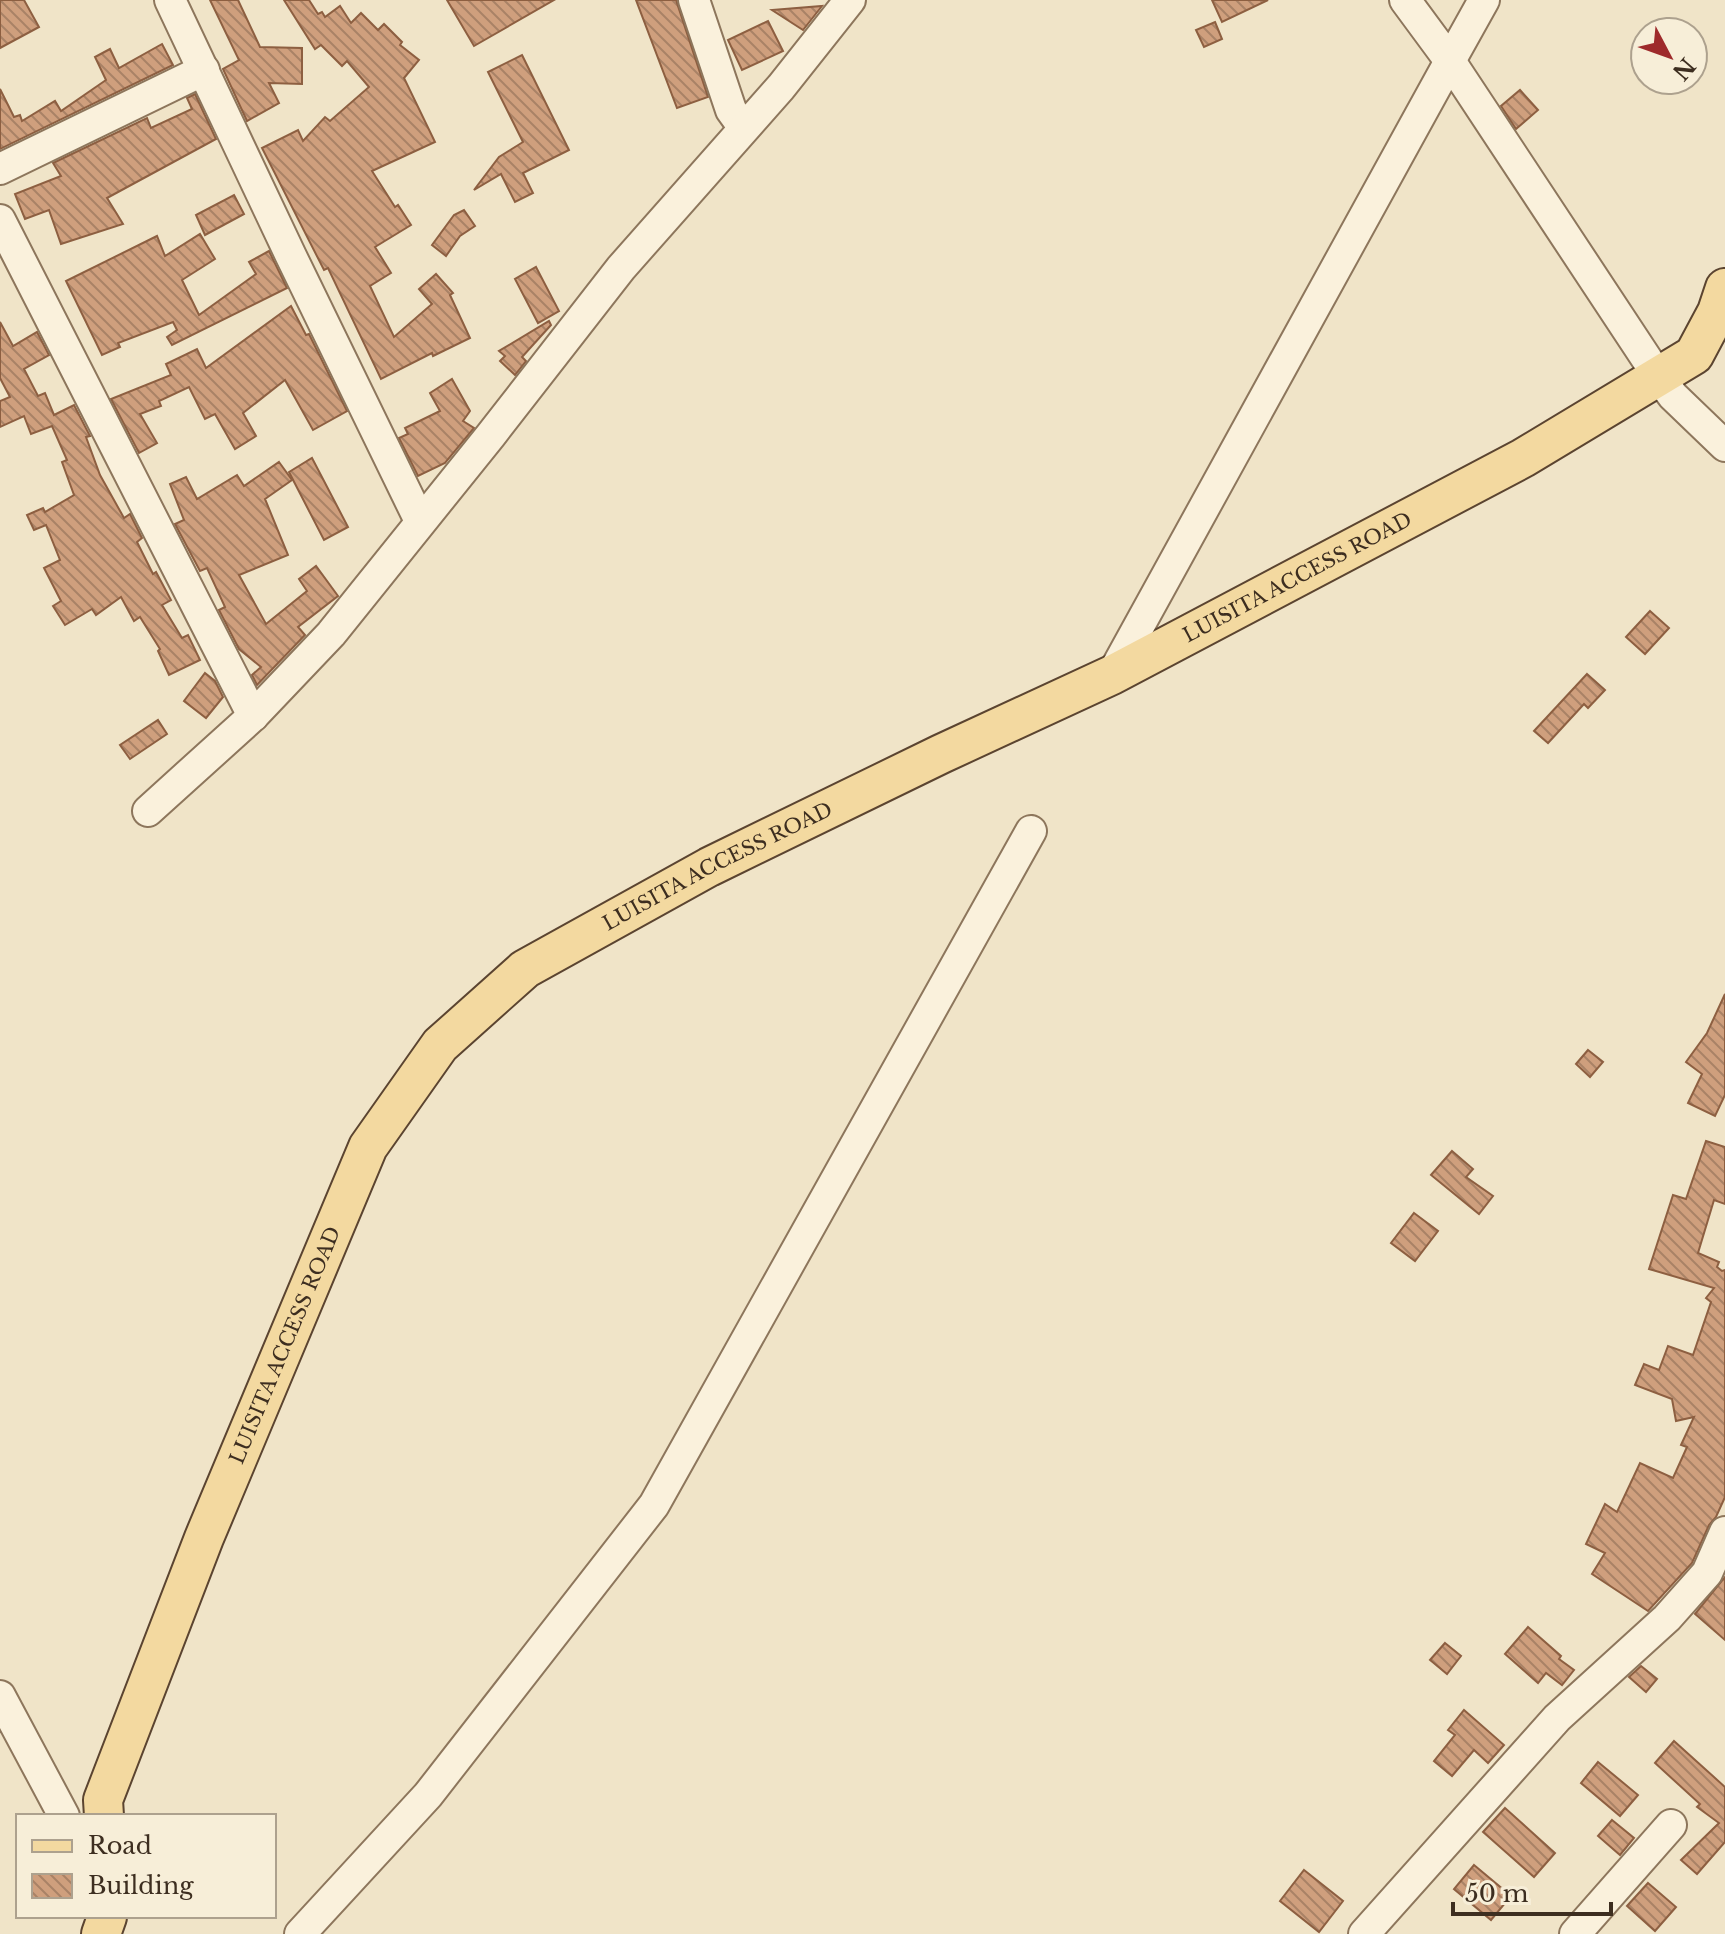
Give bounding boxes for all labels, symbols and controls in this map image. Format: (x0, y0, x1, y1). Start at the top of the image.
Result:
north arrow (1629, 16, 1709, 96)
text: N (1667, 52, 1701, 86)
street label: LUISITA ACCESS ROAD (1179, 507, 1416, 647)
street label: LUISITA ACCESS ROAD (599, 797, 836, 936)
street label: LUISITA ACCESS ROAD (224, 1223, 345, 1467)
legend (16, 1814, 276, 1918)
text: Road (88, 1831, 152, 1860)
scale bar (1453, 1866, 1611, 1916)
text: Building (88, 1871, 194, 1900)
text: 50 m (1465, 1879, 1529, 1908)

